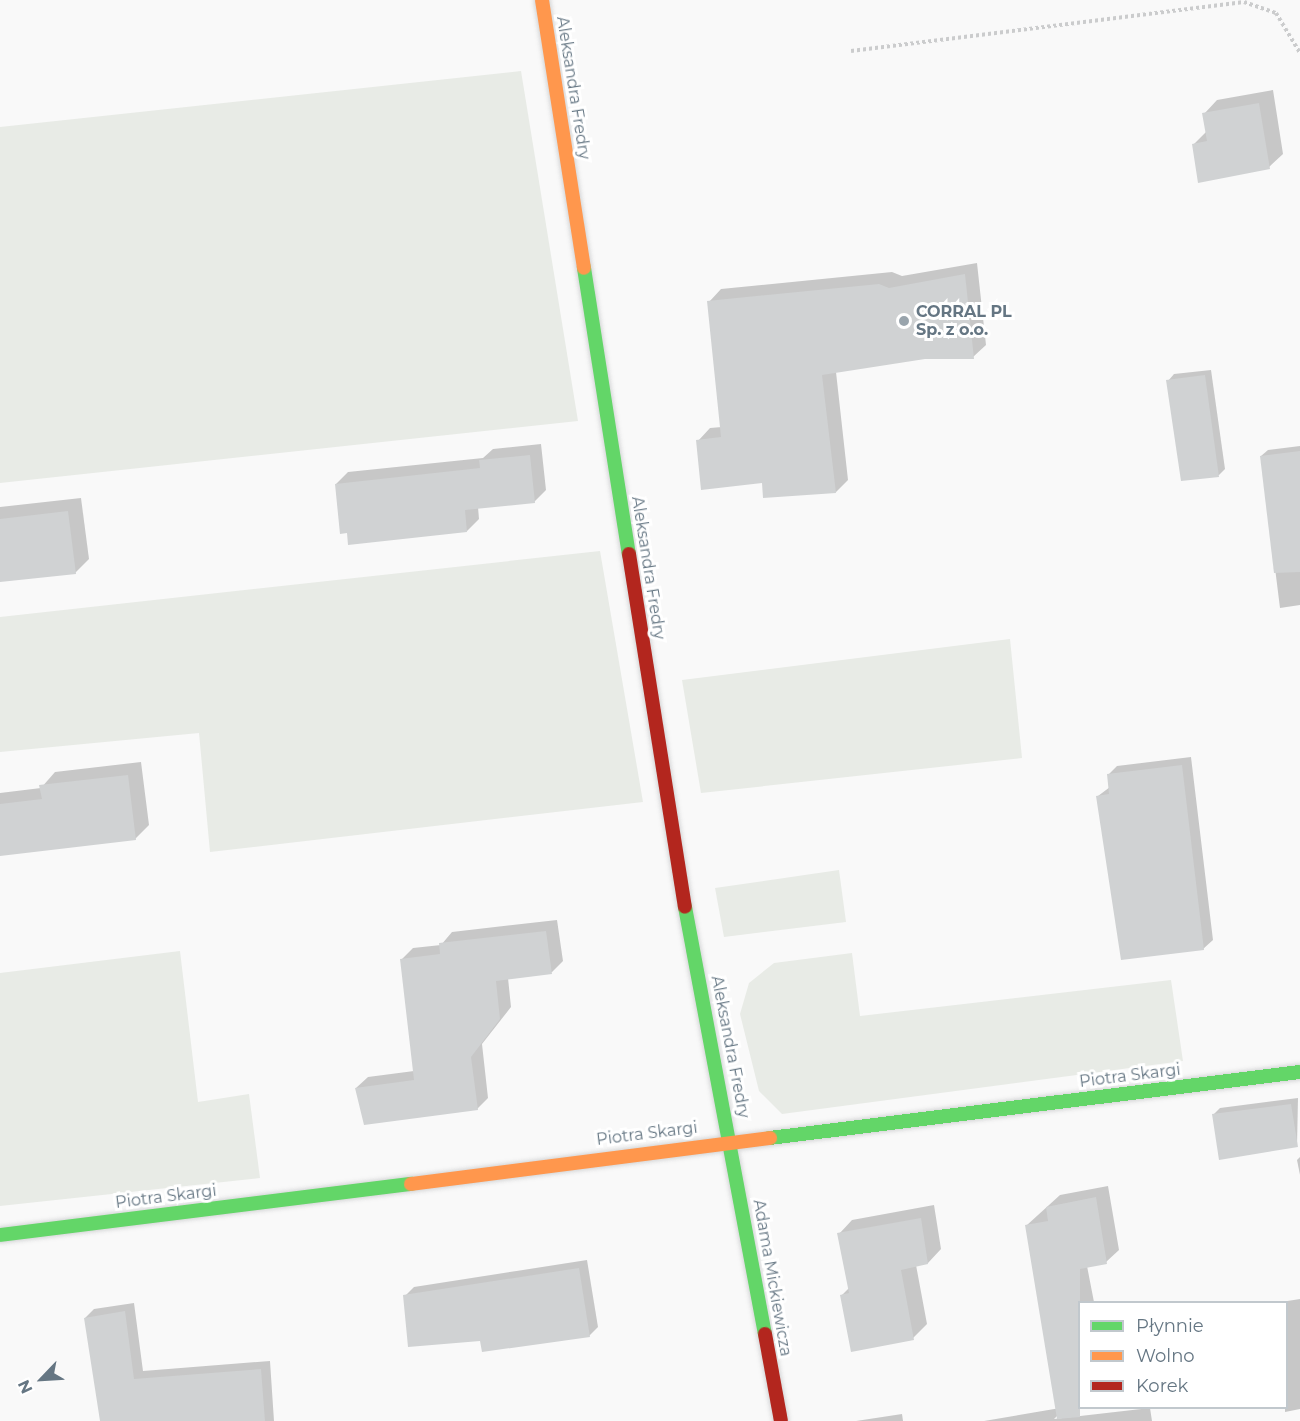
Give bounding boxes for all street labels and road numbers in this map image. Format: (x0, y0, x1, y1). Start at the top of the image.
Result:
street label: Aleksandra Fredry (552, 15, 594, 161)
street label: Aleksandra Fredry (627, 495, 669, 641)
street label: Aleksandra Fredry (707, 974, 753, 1120)
street label: Piotra Skargi (1078, 1060, 1182, 1092)
street label: Piotra Skargi (595, 1118, 699, 1150)
street label: Piotra Skargi (114, 1181, 218, 1213)
street label: Adama Mickiewicza (749, 1198, 795, 1358)

